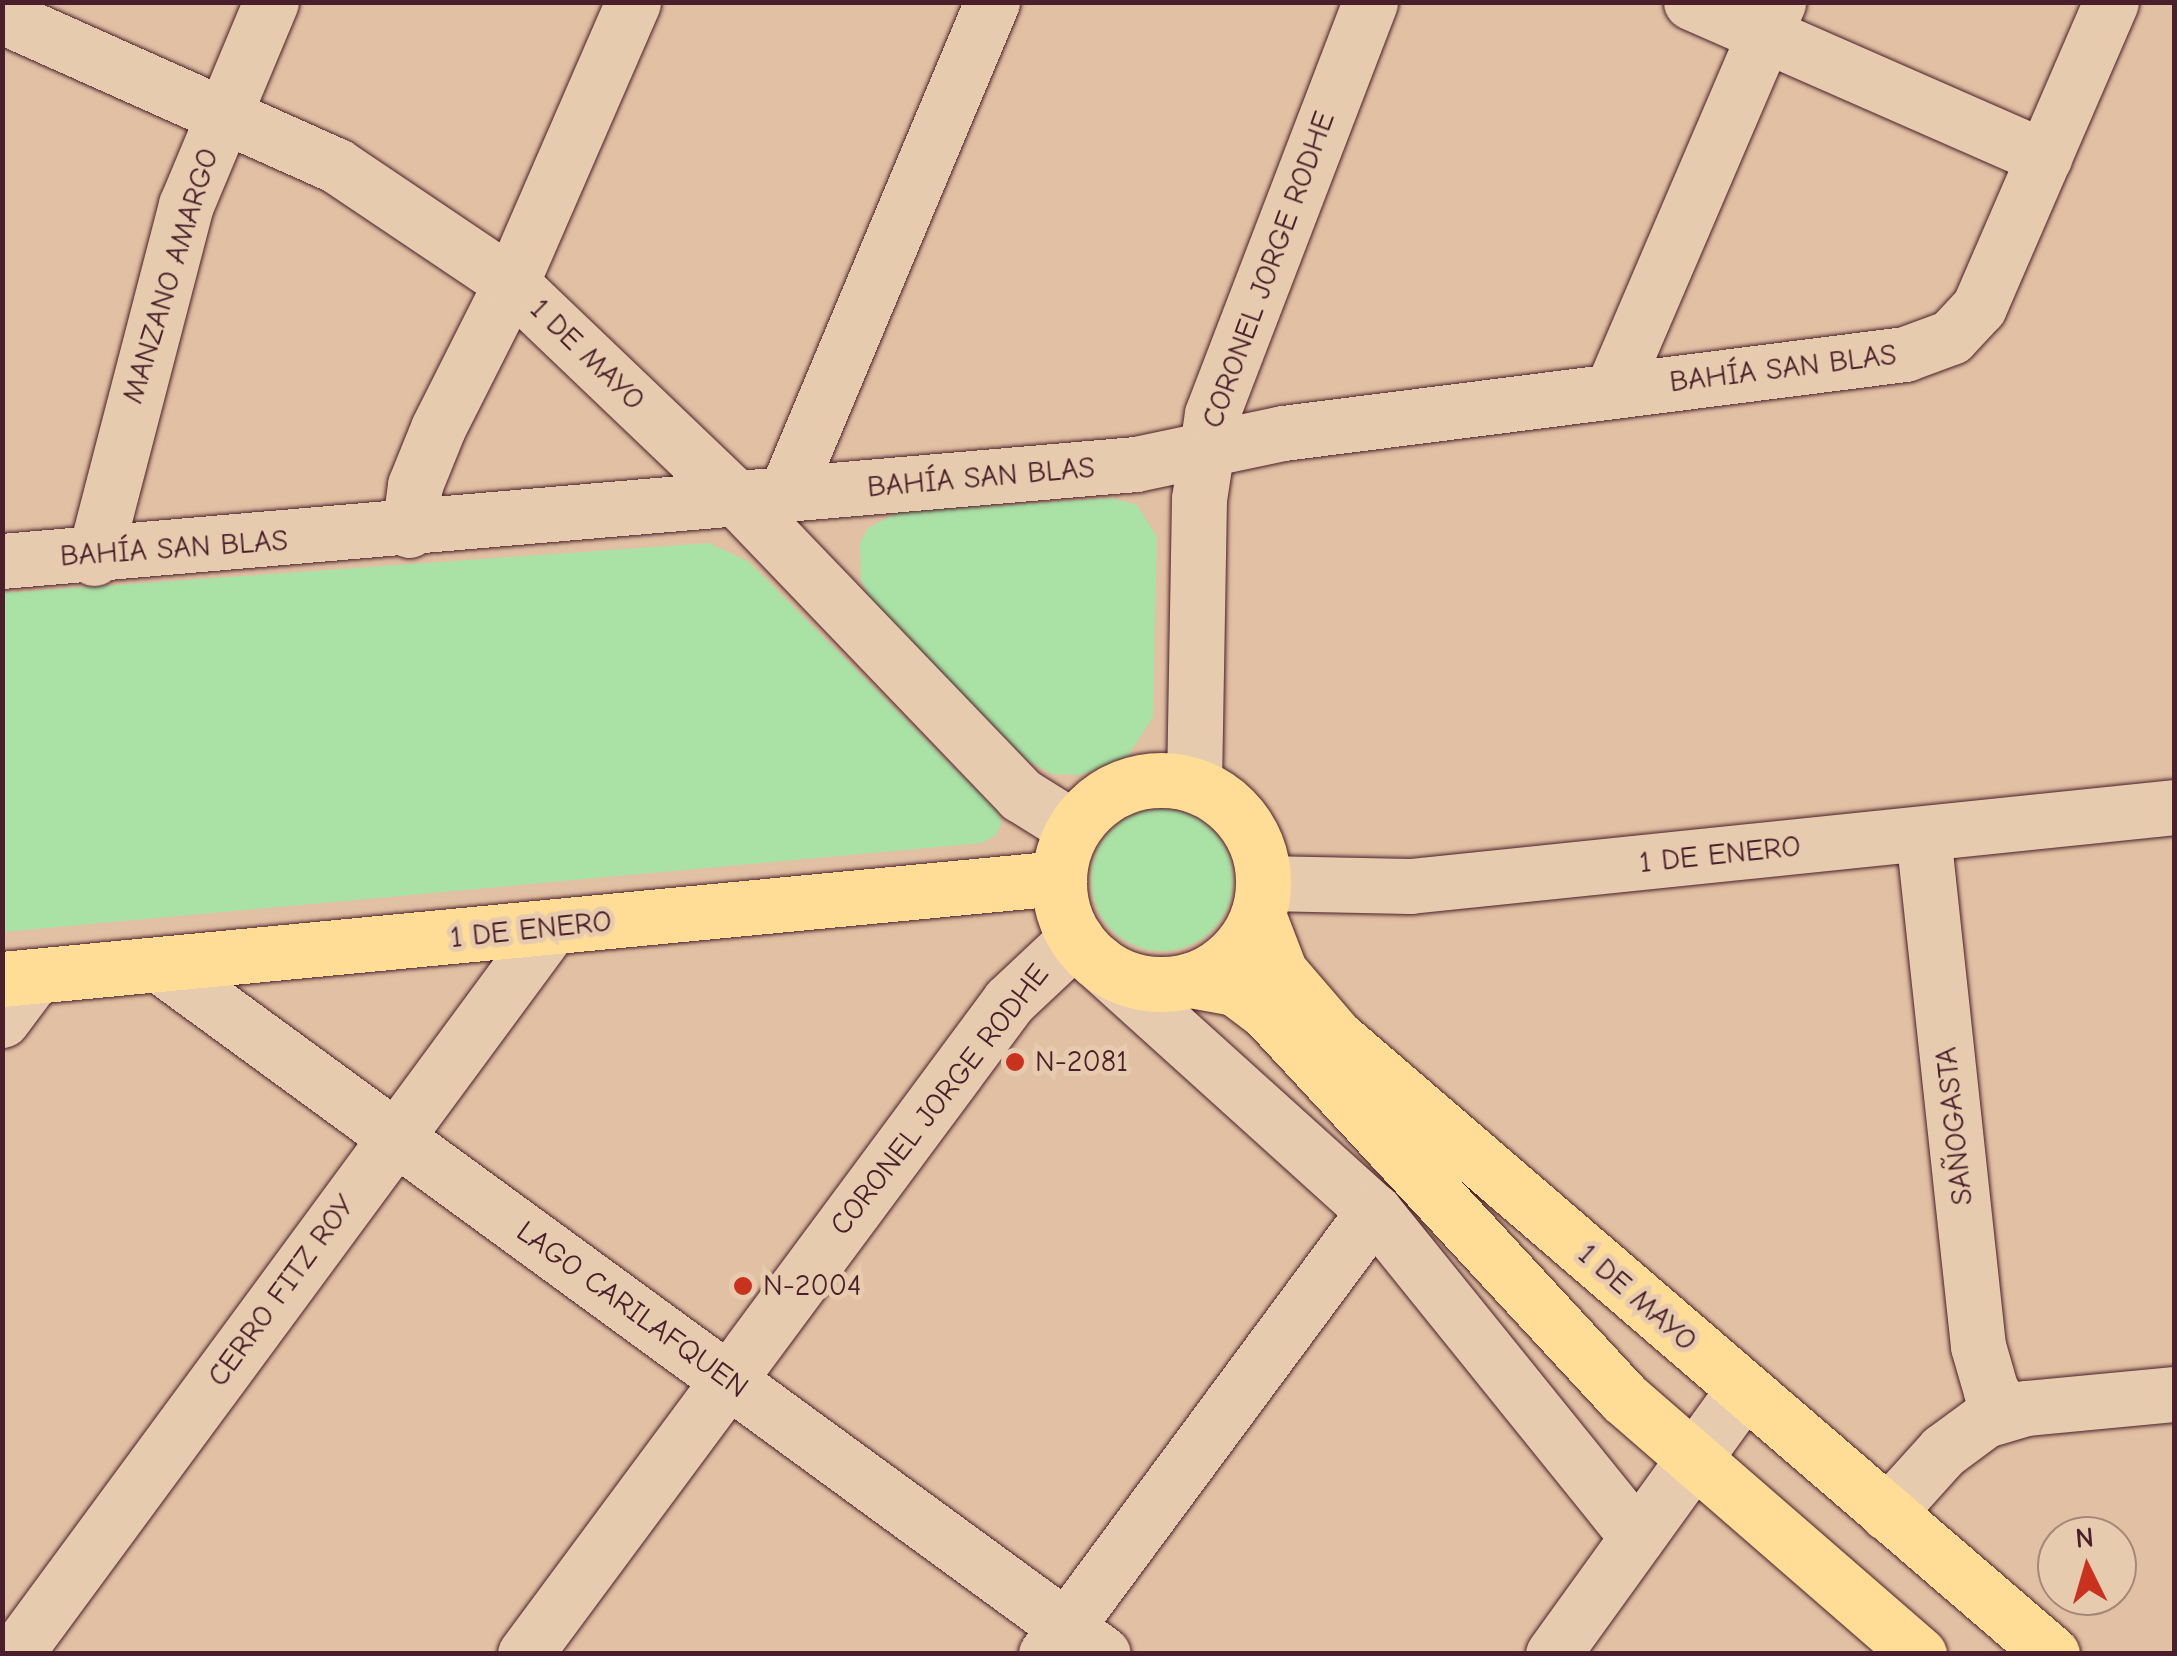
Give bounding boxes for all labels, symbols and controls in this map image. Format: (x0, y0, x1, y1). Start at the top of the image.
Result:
street label: CORONEL JORGE RODHE (1195, 107, 1343, 433)
street label: MANZANO AMARGO (115, 144, 227, 408)
street label: 1 DE MAYO (522, 292, 652, 418)
street label: BAHÍA SAN BLAS (1668, 337, 1898, 401)
street label: BAHÍA SAN BLAS (866, 450, 1096, 506)
street label: BAHÍA SAN BLAS (59, 523, 289, 575)
street label: 1 DE ENERO (1638, 829, 1802, 881)
street label: 1 DE ENERO (449, 904, 613, 956)
street label: CORONEL JORGE RODHE (823, 957, 1057, 1243)
place label: N-2081 (1035, 1044, 1128, 1080)
street label: SAÑOGASTA (1929, 1045, 1981, 1207)
marker: N-2081 (1004, 1051, 1026, 1073)
street label: CERRO FITZ ROY (200, 1188, 364, 1394)
street label: LAGO CARILAFQUEN (509, 1214, 755, 1406)
street label: 1 DE MAYO (1570, 1237, 1704, 1359)
place label: N-2004 (763, 1268, 862, 1304)
marker: N-2004 (732, 1275, 754, 1297)
north arrow (2037, 1516, 2137, 1616)
text: N (2074, 1521, 2095, 1555)

